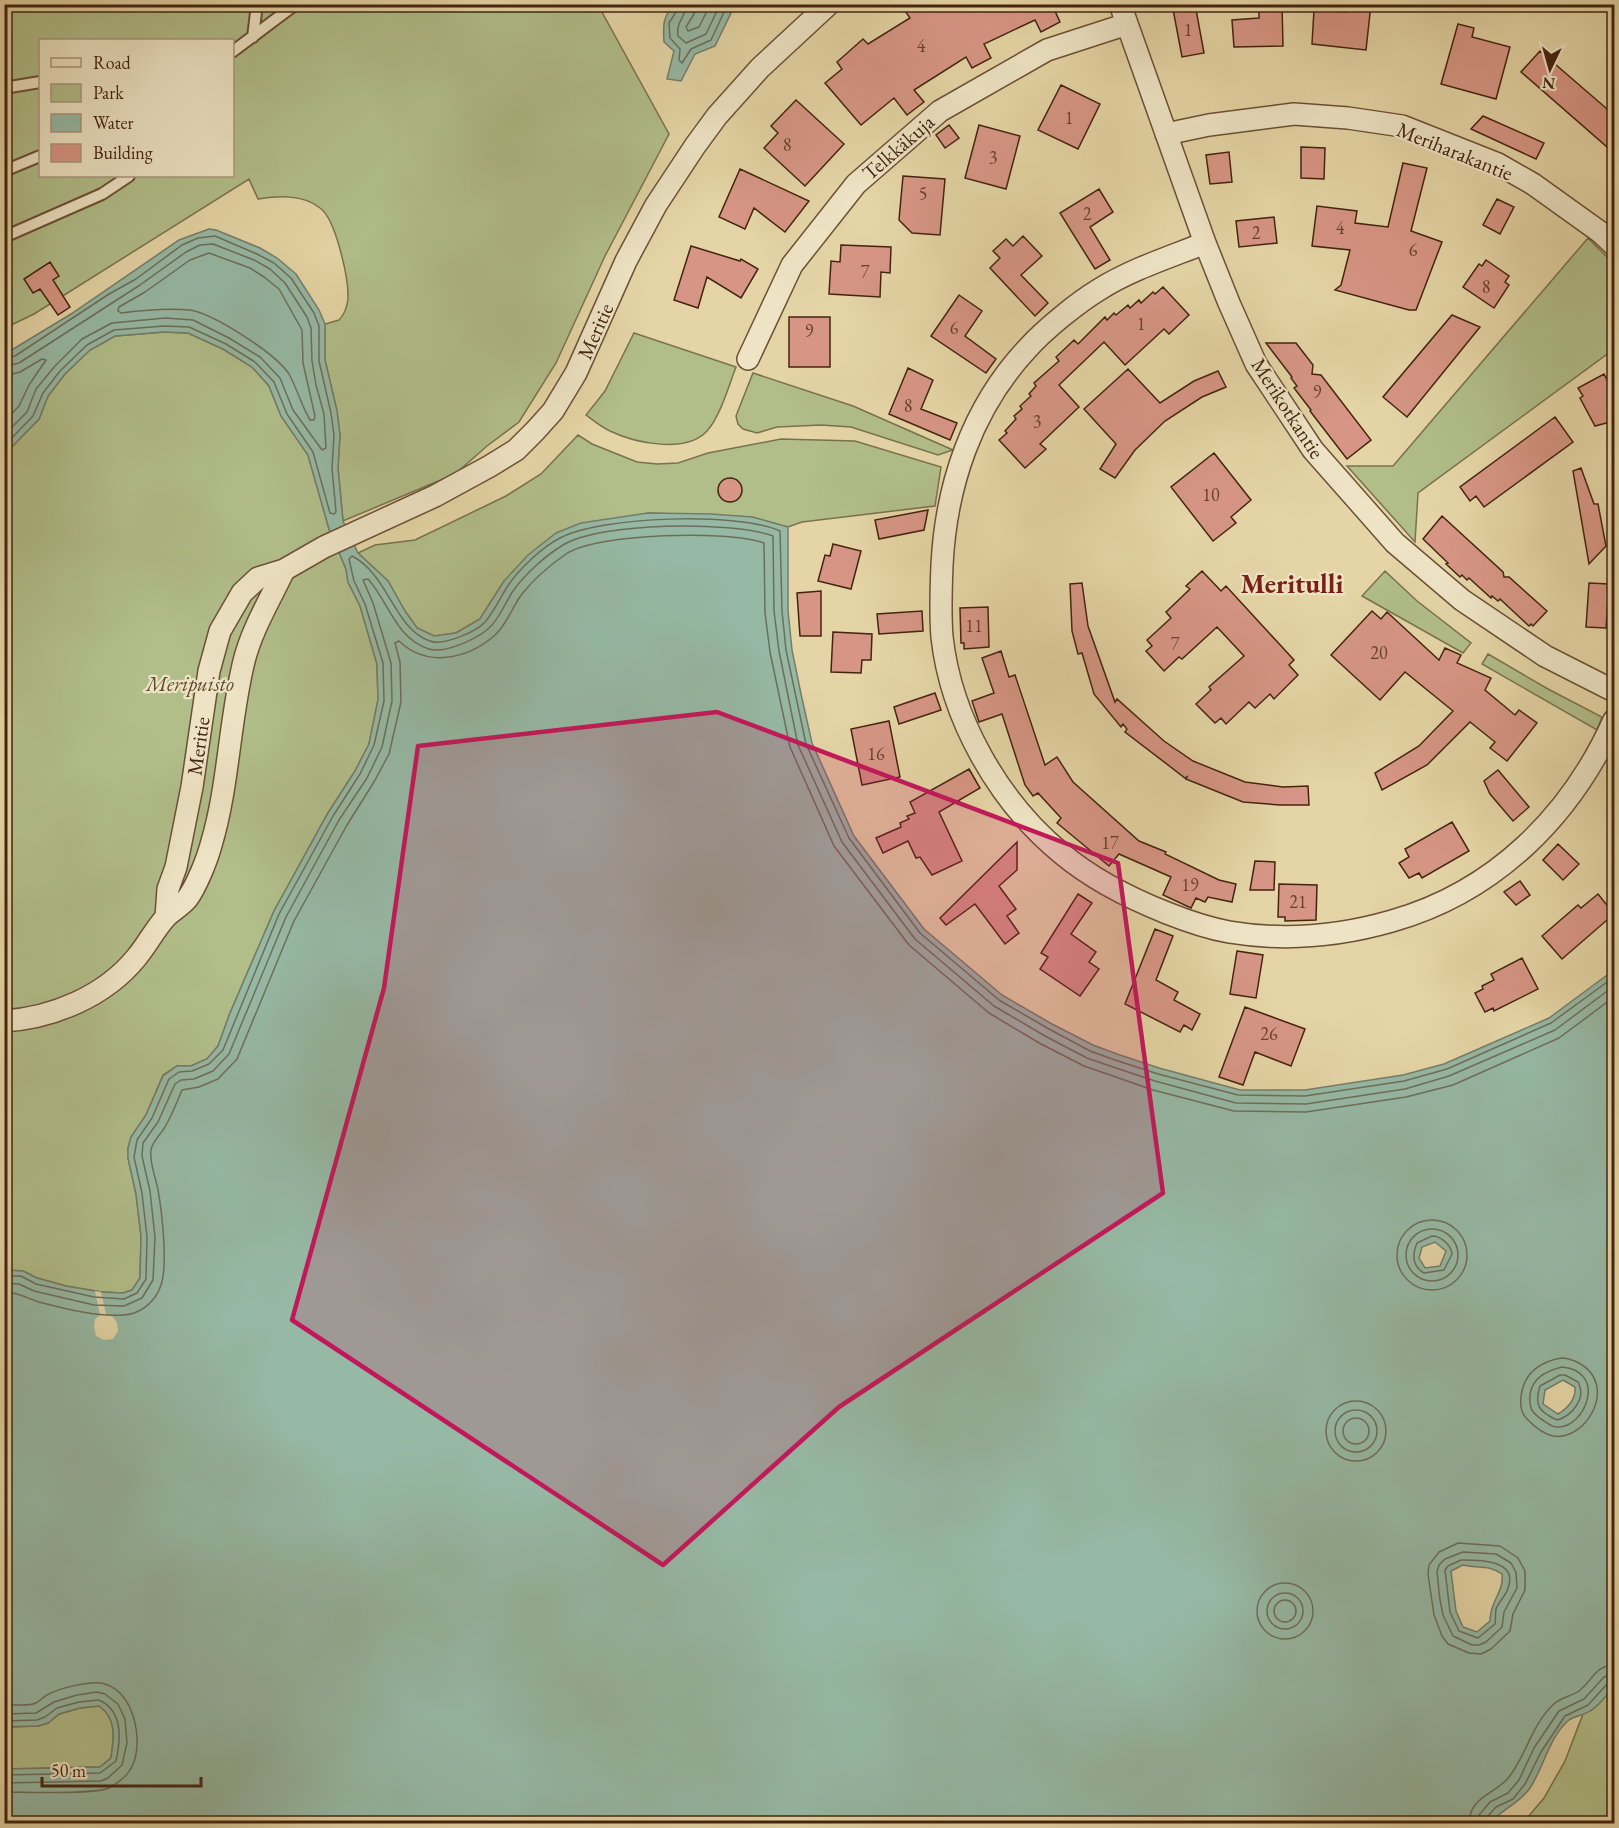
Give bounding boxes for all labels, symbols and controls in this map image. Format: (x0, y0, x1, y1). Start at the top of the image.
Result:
house number: 1 (1184, 18, 1192, 41)
house number: 4 (917, 34, 926, 57)
legend (39, 39, 234, 177)
north arrow (1520, 39, 1580, 99)
text: Road (93, 51, 132, 74)
text: N (1541, 72, 1556, 94)
text: Park (93, 81, 124, 104)
house number: 1 (1065, 106, 1073, 129)
street label: Telkkäkuja (856, 108, 940, 186)
text: Water (93, 111, 134, 134)
street label: Meriharakantie (1393, 116, 1517, 186)
house number: 8 (783, 133, 791, 156)
text: Building (93, 141, 153, 164)
house number: 3 (989, 146, 997, 169)
house number: 5 (919, 182, 927, 205)
house number: 2 (1083, 202, 1092, 225)
house number: 4 (1336, 216, 1345, 239)
house number: 2 (1252, 221, 1261, 244)
house number: 6 (1409, 238, 1418, 261)
house number: 7 (861, 260, 870, 283)
house number: 8 (1482, 275, 1490, 298)
street label: Meritie (571, 299, 619, 363)
house number: 1 (1137, 312, 1145, 335)
house number: 6 (950, 316, 959, 339)
house number: 9 (805, 319, 814, 342)
street label: Merikotkantie (1245, 352, 1331, 464)
house number: 9 (1313, 380, 1322, 403)
house number: 8 (904, 394, 912, 417)
house number: 3 (1033, 410, 1041, 433)
house number: 10 (1202, 483, 1220, 506)
district label: Meritulli (1241, 566, 1344, 601)
house number: 11 (965, 614, 983, 637)
house number: 7 (1171, 632, 1180, 655)
house number: 20 (1370, 641, 1388, 664)
park label: Meripuisto (144, 670, 234, 697)
street label: Meritie (181, 715, 215, 777)
house number: 16 (867, 742, 885, 765)
house number: 17 (1101, 831, 1119, 854)
house number: 19 (1181, 873, 1199, 896)
house number: 21 (1289, 890, 1307, 913)
house number: 26 (1260, 1022, 1278, 1045)
scale bar (42, 1750, 201, 1788)
text: 50 m (51, 1759, 86, 1782)

